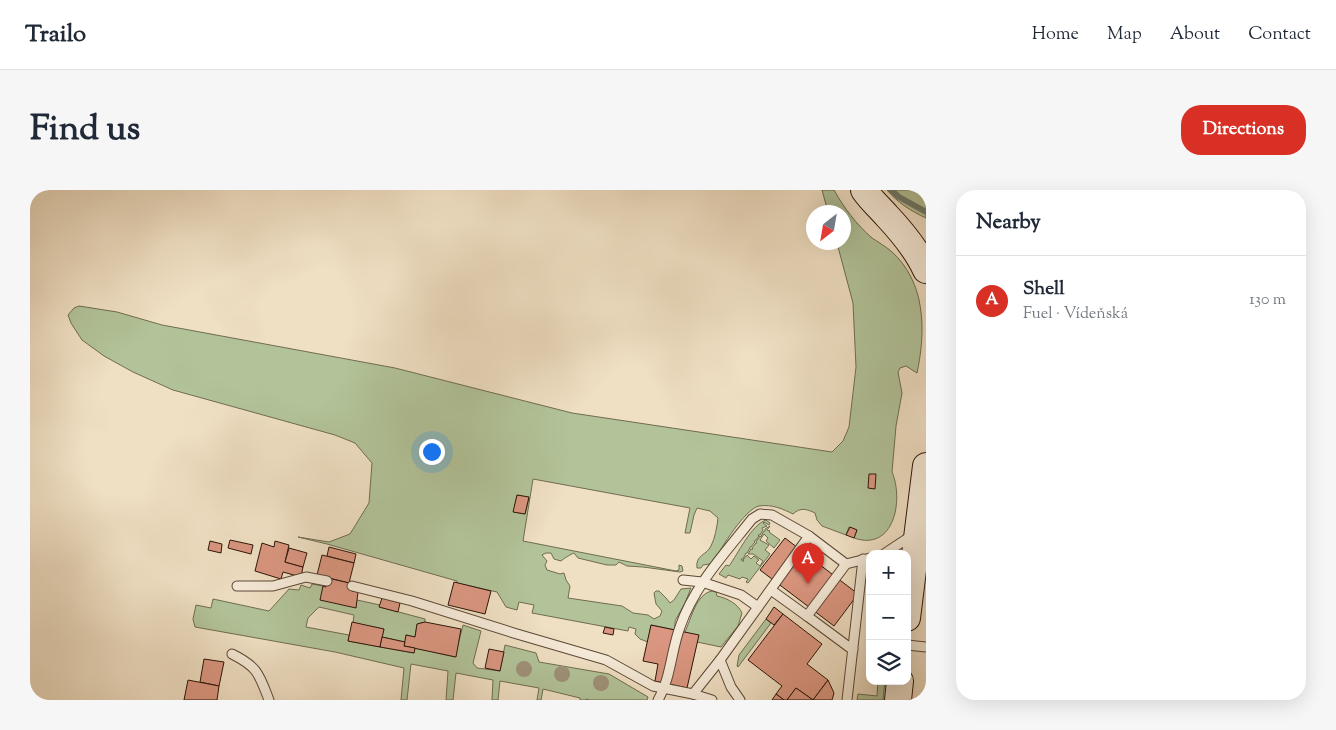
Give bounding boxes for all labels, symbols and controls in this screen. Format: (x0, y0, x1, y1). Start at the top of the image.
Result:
text: Trailo (25, 18, 86, 52)
text: Home (1032, 22, 1079, 48)
text: Map (1107, 22, 1142, 48)
text: About (1170, 22, 1220, 48)
text: Contact (1248, 22, 1311, 48)
text: Find us (30, 105, 140, 156)
button: Directions (1181, 105, 1306, 155)
north arrow (806, 205, 851, 250)
text: Nearby (976, 208, 1041, 238)
text: Shell (1023, 276, 1065, 303)
text: A (986, 289, 999, 312)
text: 130 m (1249, 289, 1286, 312)
text: Fuel · Vídeňská (1023, 303, 1128, 326)
your location (419, 439, 445, 465)
pin: A (792, 543, 824, 584)
map controls (866, 550, 911, 685)
button: + (866, 550, 911, 595)
button: − (866, 595, 911, 640)
button: layers (866, 640, 911, 685)

